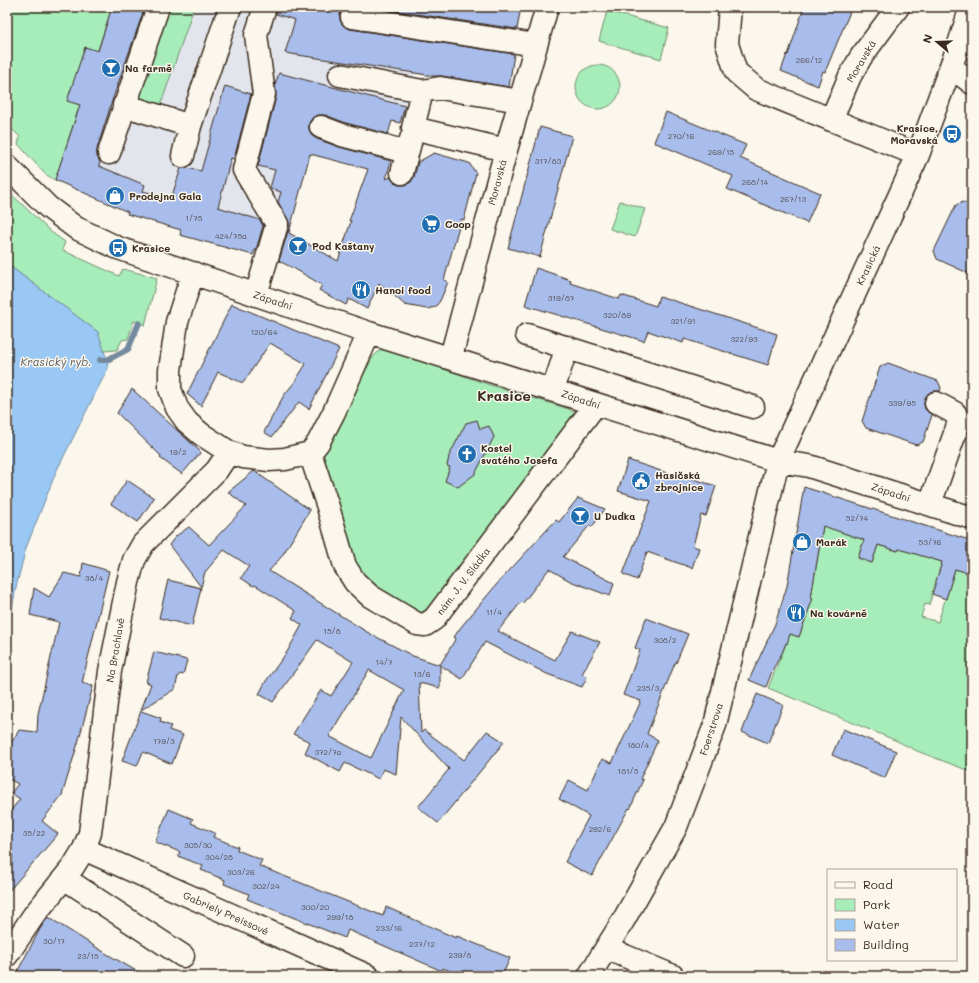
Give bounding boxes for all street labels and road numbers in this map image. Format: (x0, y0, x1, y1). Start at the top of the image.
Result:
street label: Moravská (843, 37, 879, 85)
street label: Moravská (484, 158, 510, 206)
street label: Krasická (853, 243, 883, 287)
street label: Západní (252, 287, 294, 313)
street label: Západní (560, 386, 602, 412)
street label: Západní (870, 479, 912, 505)
street label: nám. J. V. Sládka (433, 544, 493, 618)
street label: Na Brachlavě (102, 616, 128, 684)
street label: Foerstrova (696, 701, 726, 757)
street label: Gabriely Preissové (181, 888, 271, 938)

